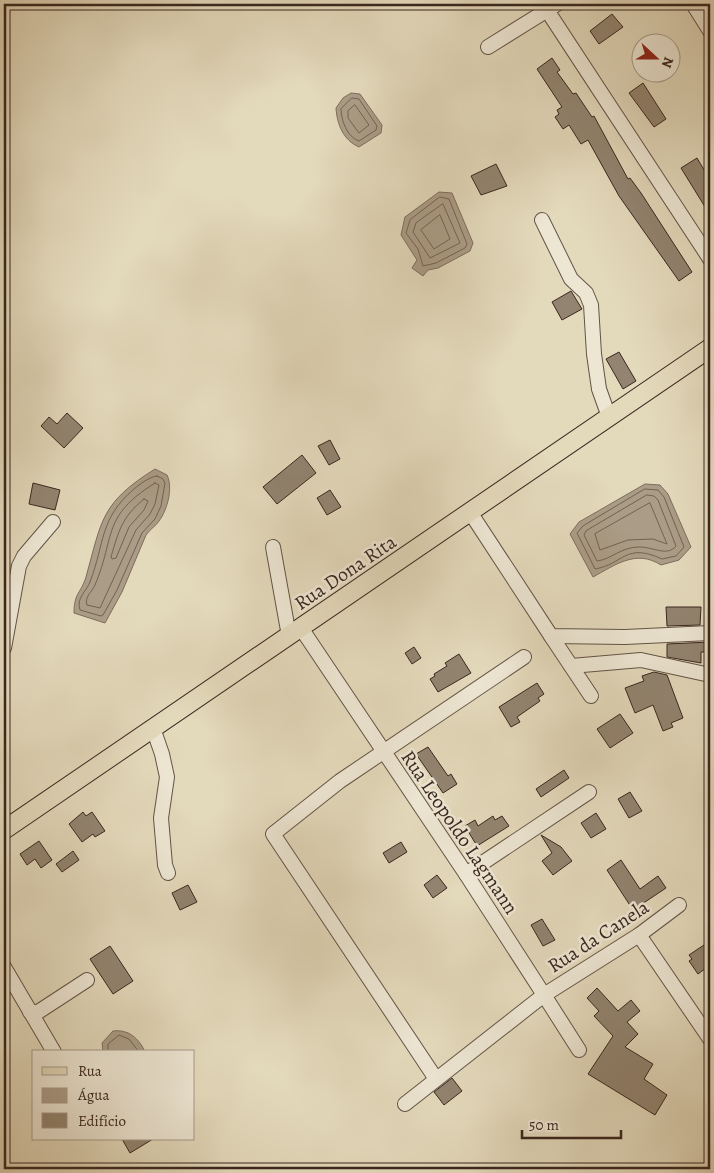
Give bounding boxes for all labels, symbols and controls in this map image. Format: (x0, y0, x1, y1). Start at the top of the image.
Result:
north arrow (632, 32, 682, 82)
text: N (657, 54, 678, 71)
street label: Rua Dona Rita (289, 528, 402, 616)
street label: Rua Leopoldo Lagmann (395, 745, 525, 920)
street label: Rua da Canela (542, 893, 655, 979)
legend (32, 1050, 195, 1140)
text: Rua (78, 1061, 102, 1081)
text: Água (77, 1085, 109, 1105)
scale bar (522, 1108, 620, 1140)
text: Edifício (78, 1111, 126, 1131)
text: 50 m (529, 1115, 559, 1135)

